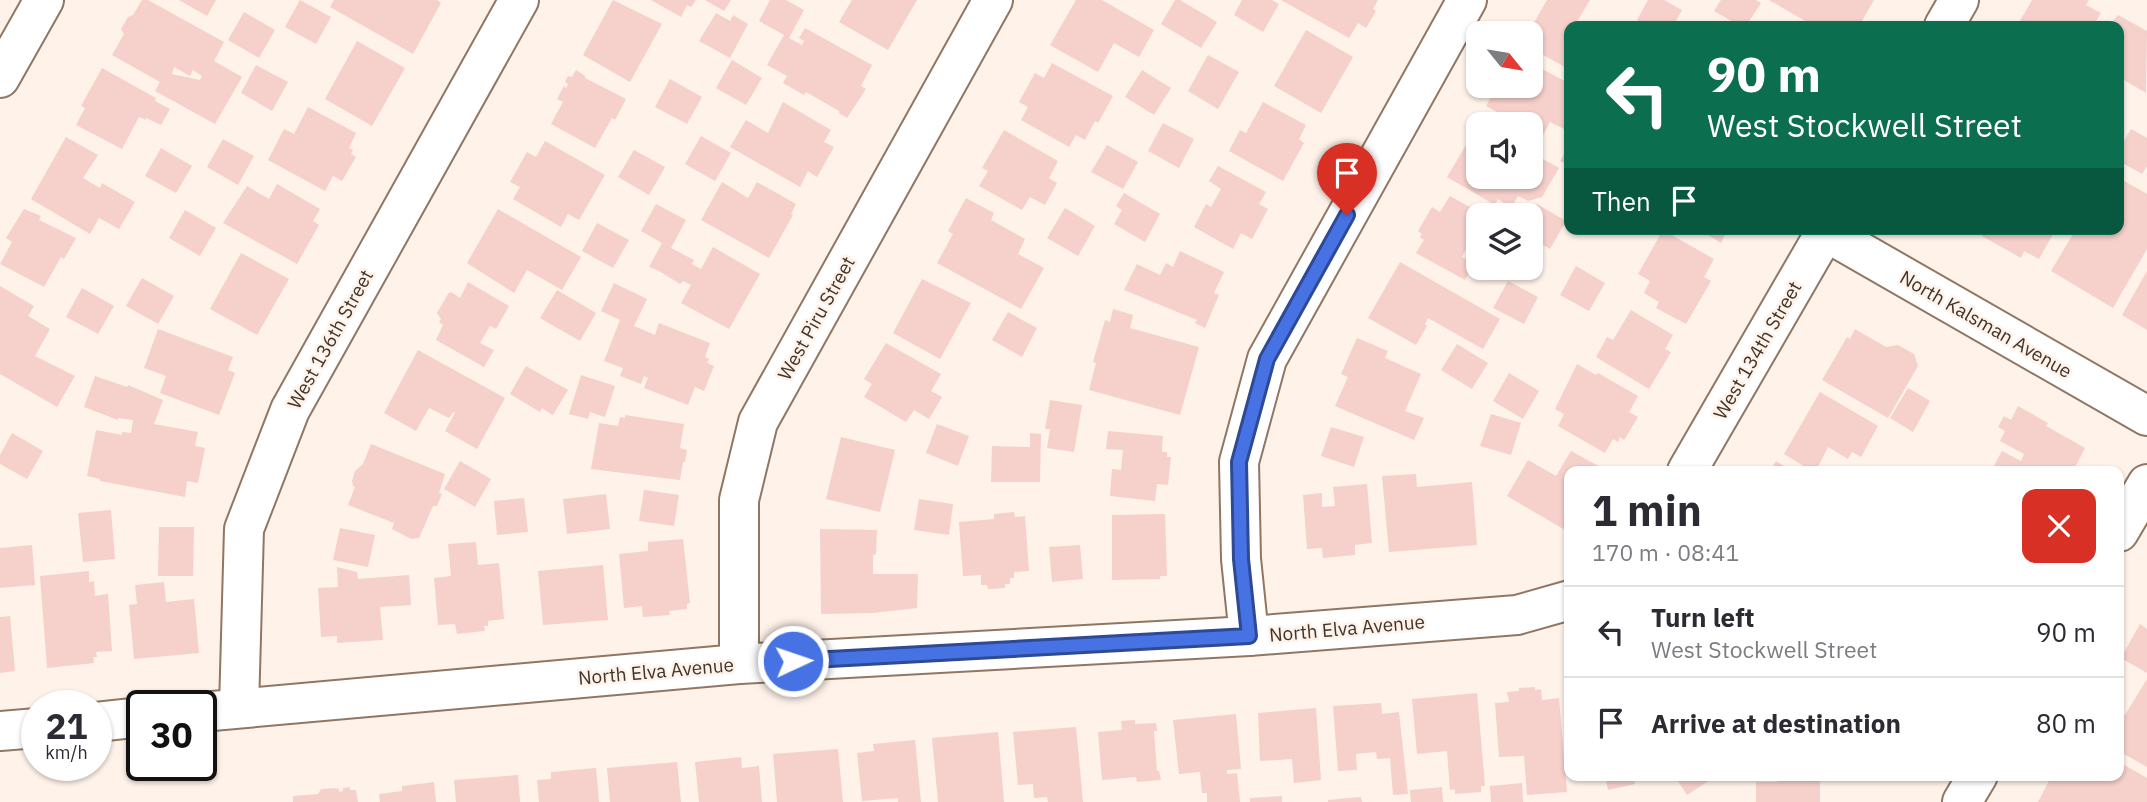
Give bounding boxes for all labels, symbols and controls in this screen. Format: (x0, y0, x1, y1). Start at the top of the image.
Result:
north arrow (1466, 21, 1544, 98)
map controls (1466, 21, 1543, 280)
text: 90 m (1707, 42, 1821, 105)
icon: left (1592, 49, 1683, 140)
text: West Stockwell Street (1707, 104, 2022, 146)
button: sound (1466, 112, 1543, 189)
pin (1317, 143, 1377, 215)
icon: arrive (1328, 154, 1366, 192)
icon: arrive (1665, 182, 1703, 220)
text: Then (1592, 184, 1651, 218)
button: layers (1466, 203, 1543, 280)
street label: West Piru Street (772, 252, 860, 384)
street label: West 136th Street (282, 265, 378, 413)
street label: North Kalsman Avenue (1896, 265, 2076, 383)
street label: West 134th Street (1708, 277, 1806, 423)
text: 1 min (1592, 483, 1702, 538)
button: close (2022, 489, 2096, 563)
text: 170 m · 08:41 (1592, 537, 1739, 567)
text: Turn left (1651, 600, 1754, 634)
street label: North Elva Avenue (1268, 609, 1426, 647)
icon: left (1592, 613, 1630, 651)
text: 90 m (2036, 615, 2096, 649)
position arrow (756, 624, 830, 698)
text: West Stockwell Street (1651, 634, 1877, 664)
street label: North Elva Avenue (577, 652, 735, 690)
speed limit sign: 30 (126, 690, 217, 781)
text: 21 (45, 703, 88, 749)
icon: arrive (1592, 704, 1630, 742)
text: Arrive at destination (1651, 706, 1901, 740)
text: 80 m (2036, 706, 2096, 740)
text: km/h (45, 741, 88, 764)

